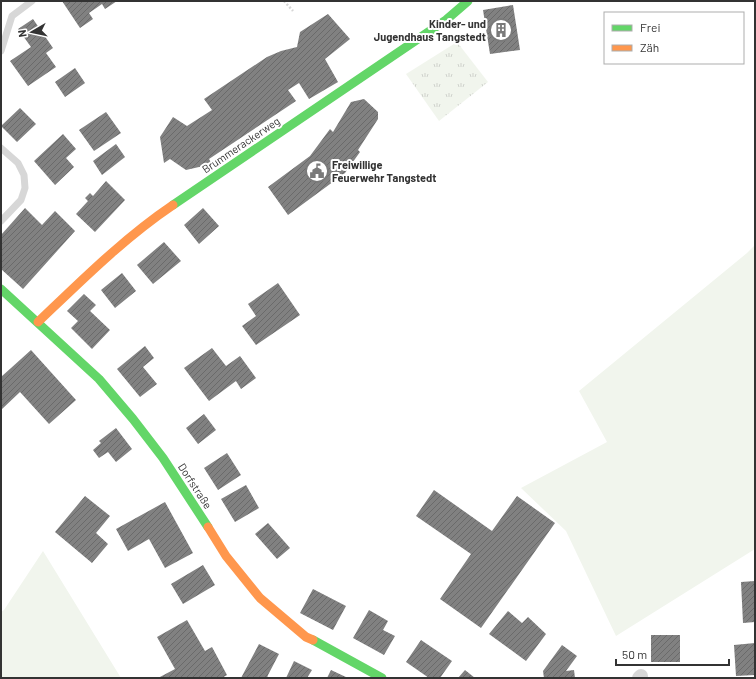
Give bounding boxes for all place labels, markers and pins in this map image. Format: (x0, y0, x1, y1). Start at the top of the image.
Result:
place label: Kinder- und Jugendhaus Tangstedt (374, 17, 486, 43)
building icon: Kinder- und Jugendhaus Tangstedt (488, 17, 514, 43)
public building icon: Freiwillige Feuerwehr Tangstedt (304, 158, 330, 184)
place label: Freiwillige Feuerwehr Tangstedt (332, 158, 437, 184)

